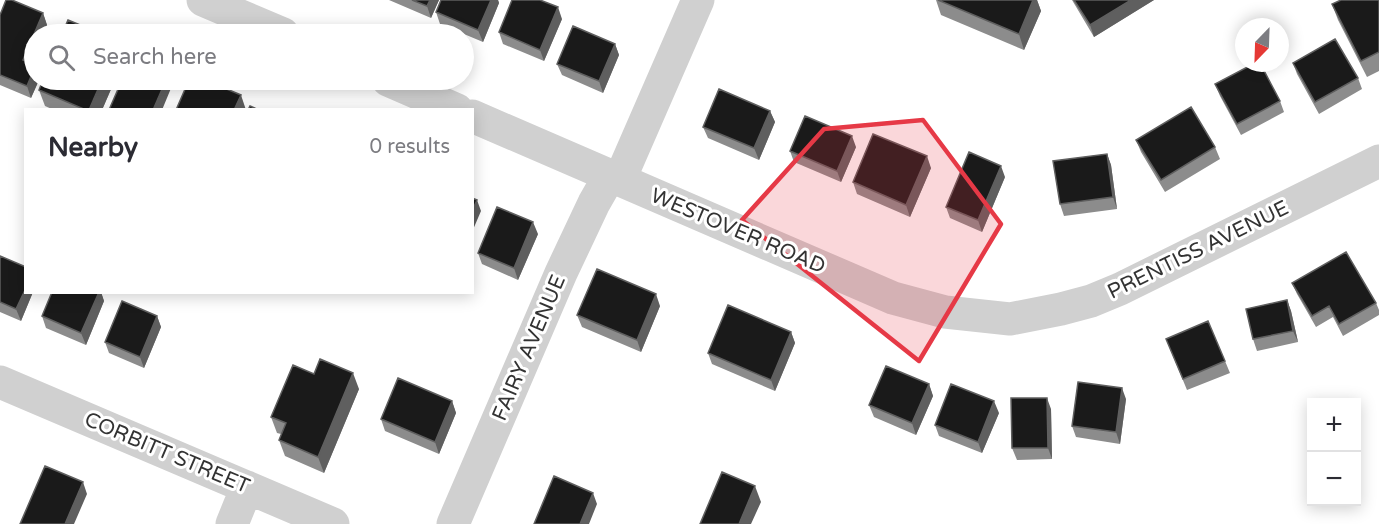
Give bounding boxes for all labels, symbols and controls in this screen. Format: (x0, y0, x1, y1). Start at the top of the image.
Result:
north arrow (1235, 18, 1289, 72)
search box (24, 24, 474, 90)
icon: search (45, 41, 78, 74)
text: Search here (93, 44, 217, 70)
text: Nearby (48, 132, 138, 163)
text: 0 results (370, 135, 450, 159)
street label: WESTOVER ROAD (647, 183, 829, 279)
street label: PRENTISS AVENUE (1103, 195, 1293, 305)
street label: FAIRY AVENUE (487, 271, 571, 425)
map controls (1307, 398, 1361, 506)
button: + (1307, 398, 1361, 452)
street label: CORBITT STREET (81, 407, 254, 499)
button: − (1307, 452, 1361, 506)

